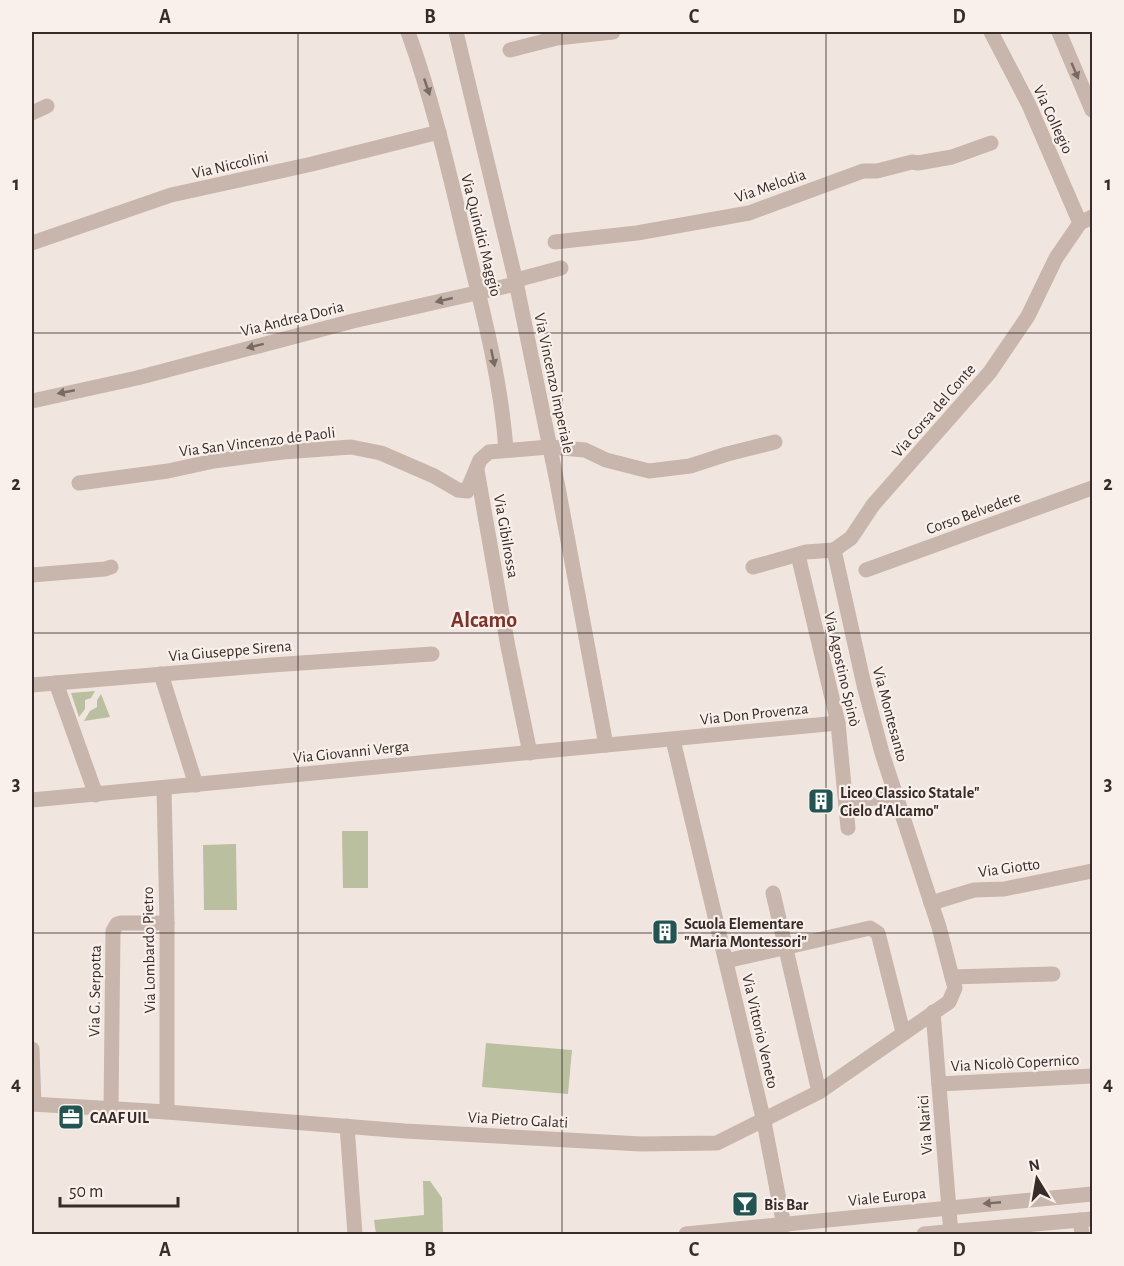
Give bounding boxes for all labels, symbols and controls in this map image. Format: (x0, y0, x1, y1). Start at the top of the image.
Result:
text: A (159, 7, 171, 27)
text: B (424, 7, 436, 27)
text: C (689, 7, 700, 27)
text: D (952, 7, 966, 27)
one-way arrow (1071, 62, 1081, 80)
one-way arrow (423, 78, 432, 96)
street label: Via Collegio (1030, 83, 1076, 156)
street label: Via Niccolini (190, 148, 270, 182)
street label: Via Melodia (733, 166, 808, 206)
street label: Via Quindici Maggio (457, 172, 504, 298)
text: 1 (12, 174, 20, 194)
text: 1 (1104, 174, 1112, 194)
one-way arrow (435, 296, 454, 305)
street label: Via Andrea Doria (239, 298, 345, 340)
street label: Via Vincenzo Imperiale (531, 312, 577, 455)
one-way arrow (246, 341, 264, 351)
one-way arrow (488, 349, 498, 367)
street label: Via Corsa del Conte (889, 361, 979, 461)
one-way arrow (56, 388, 75, 397)
street label: Via San Vincenzo de Paoli (178, 424, 336, 460)
text: 2 (11, 474, 21, 494)
text: 2 (1103, 474, 1113, 494)
street label: Corso Belvedere (924, 488, 1023, 537)
street label: Via Gibilrossa (491, 493, 521, 579)
district label: Alcamo (451, 609, 517, 631)
street label: Via Agostino Spinò (821, 610, 863, 728)
street label: Via Giuseppe Sirena (168, 638, 292, 664)
street label: Via Montesanto (870, 665, 910, 764)
street label: Via Don Provenza (699, 700, 809, 728)
street label: Via Giovanni Verga (292, 738, 410, 766)
text: 3 (12, 774, 20, 794)
text: 3 (1104, 774, 1112, 794)
place label: Liceo Classico Statale" Cielo d'Alcamo" (840, 785, 980, 819)
building icon: Liceo Classico Statale" Cielo d'Alcamo" (806, 786, 836, 816)
street label: Via Giotto (977, 856, 1041, 880)
street label: Via Lombardo Pietro (140, 886, 158, 1014)
place label: Scuola Elementare "Maria Montessori" (684, 916, 807, 950)
building icon: Scuola Elementare "Maria Montessori" (650, 917, 680, 947)
street label: Via G. Serpotta (86, 945, 104, 1037)
street label: Via Vittorio Veneto (739, 972, 781, 1090)
street label: Via Nicolò Copernico (950, 1052, 1080, 1074)
text: 4 (11, 1074, 21, 1094)
text: 4 (1103, 1074, 1113, 1094)
street label: Via Narici (915, 1095, 935, 1155)
office icon: CAAF UIL (56, 1102, 86, 1132)
street label: Via Pietro Galati (467, 1109, 569, 1131)
place label: CAAF UIL (90, 1110, 149, 1126)
north arrow (1007, 1149, 1067, 1209)
text: N (1027, 1156, 1041, 1174)
scale bar (60, 1170, 178, 1208)
text: 50 m (69, 1183, 103, 1201)
street label: Viale Europa (847, 1185, 927, 1209)
bar icon: Bis Bar (730, 1189, 760, 1219)
place label: Bis Bar (764, 1197, 809, 1213)
one-way arrow (983, 1198, 1002, 1208)
text: A (159, 1240, 171, 1260)
text: B (424, 1240, 436, 1260)
text: C (689, 1240, 700, 1260)
text: D (952, 1240, 966, 1260)

